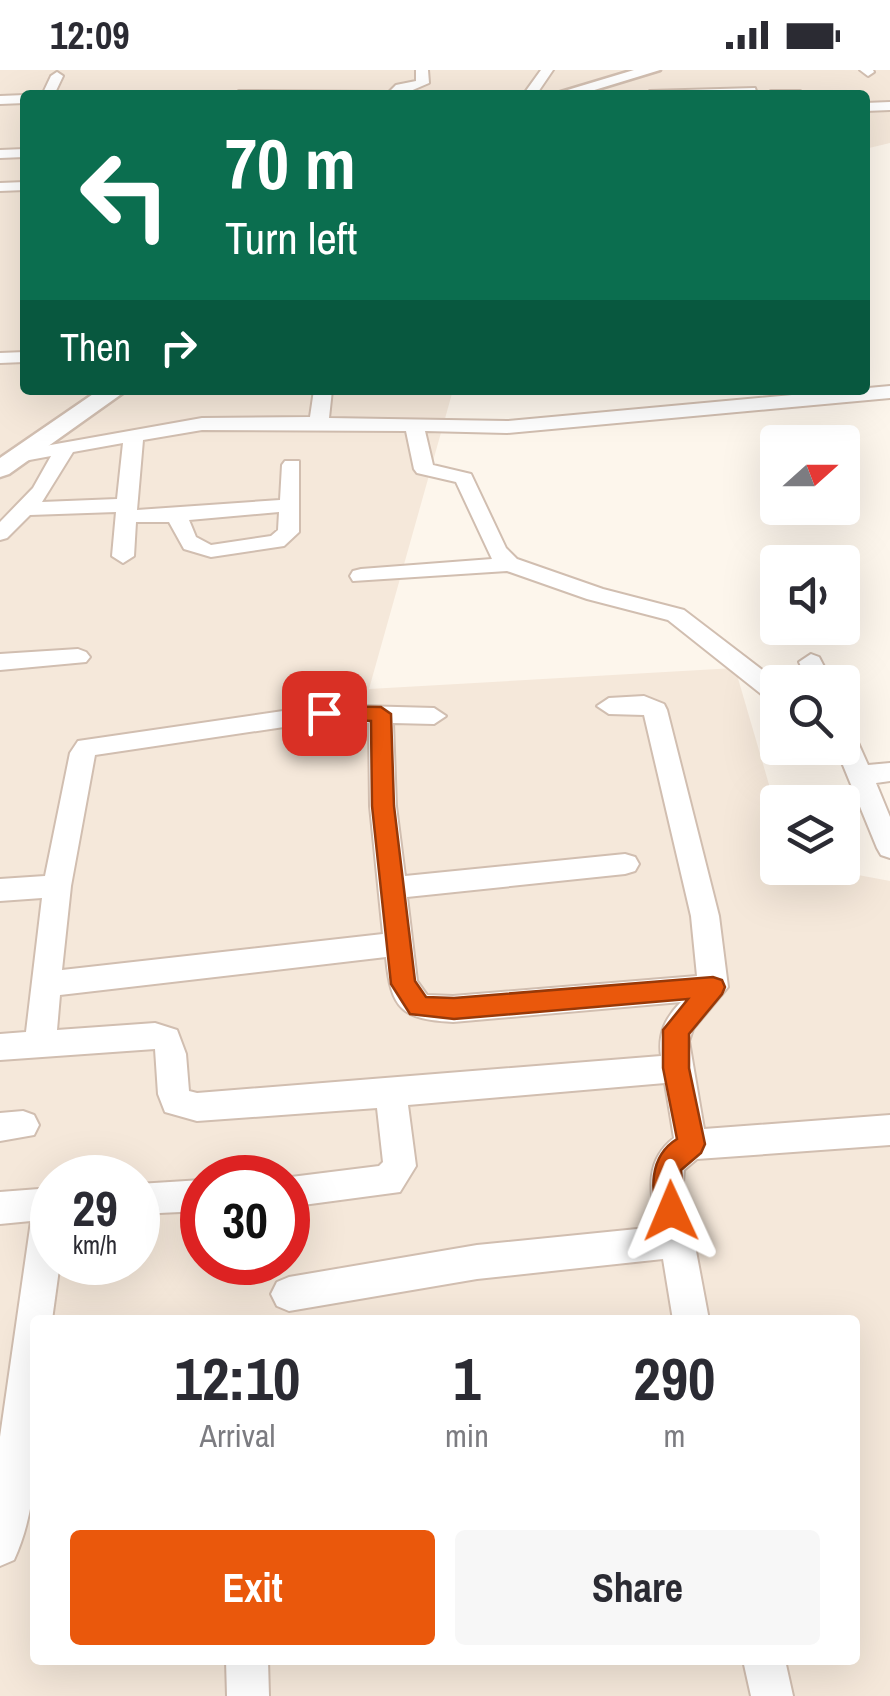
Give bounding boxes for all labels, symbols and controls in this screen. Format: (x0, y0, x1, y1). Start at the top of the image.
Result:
text: 12:09 (50, 10, 130, 61)
text: 70 m (225, 117, 356, 211)
icon: left (60, 130, 190, 260)
text: Turn left (225, 207, 357, 268)
icon: right (151, 320, 206, 375)
text: Then (60, 322, 131, 373)
north arrow (760, 425, 860, 525)
map controls (760, 425, 860, 885)
button: sound (760, 545, 860, 645)
button: search (760, 665, 860, 765)
pin (282, 671, 367, 756)
icon: arrive (297, 686, 352, 741)
button: layers (760, 785, 860, 885)
speed limit sign: 30 (180, 1155, 310, 1285)
position arrow (619, 1159, 723, 1263)
text: 29 (72, 1174, 118, 1242)
text: km/h (73, 1228, 117, 1262)
text: 12:10 (175, 1338, 300, 1419)
text: 1 (453, 1338, 481, 1419)
text: 290 (633, 1338, 715, 1419)
text: Arrival (200, 1414, 275, 1457)
text: min (445, 1414, 489, 1457)
text: m (663, 1414, 685, 1457)
button: Exit (70, 1530, 435, 1645)
button: Share (455, 1530, 820, 1645)

